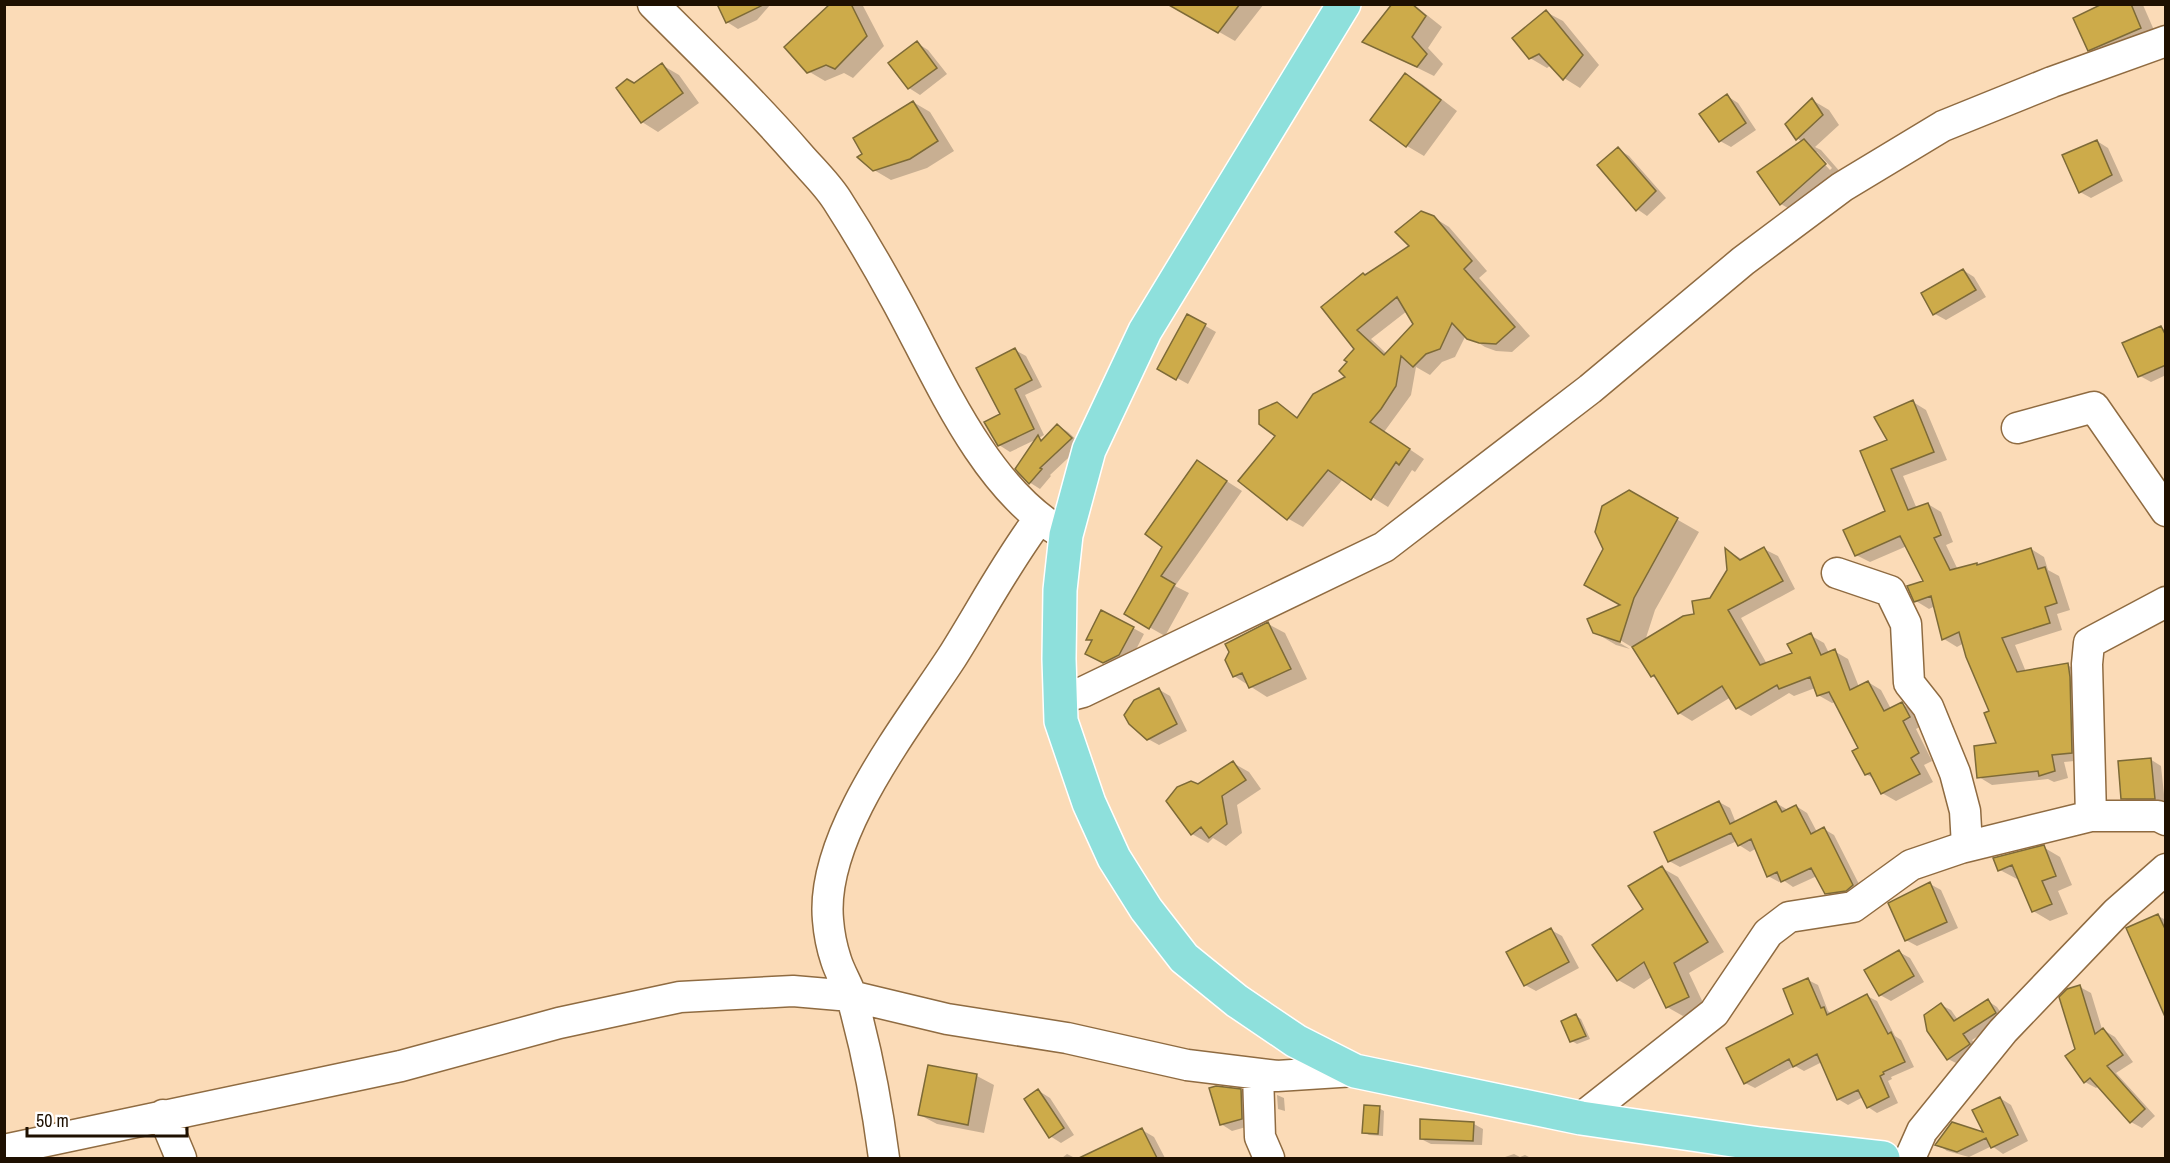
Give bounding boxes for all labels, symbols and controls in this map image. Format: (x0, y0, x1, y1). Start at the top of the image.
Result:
scale bar (27, 1100, 188, 1138)
text: 50 m (36, 1108, 69, 1133)

